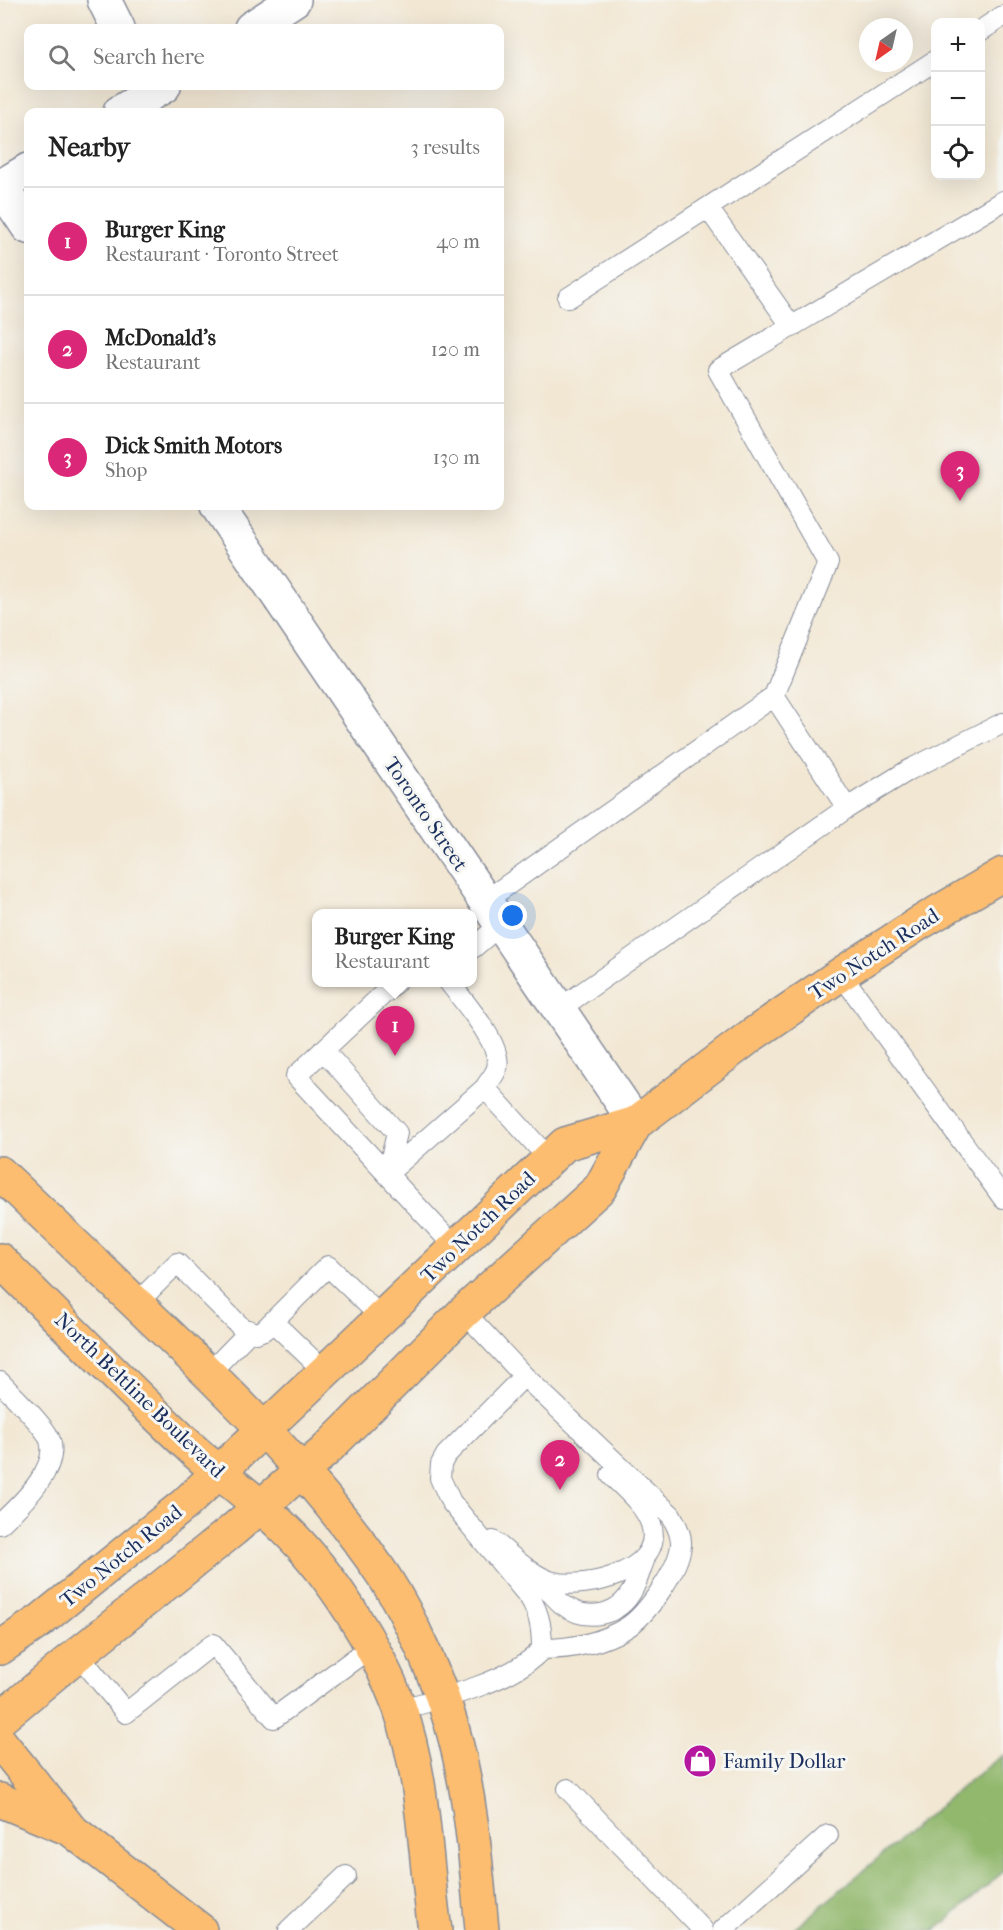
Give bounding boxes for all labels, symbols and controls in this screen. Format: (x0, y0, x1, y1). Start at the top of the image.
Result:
north arrow (859, 18, 913, 72)
map controls (931, 18, 985, 180)
button: + (931, 18, 985, 72)
search box (24, 24, 504, 90)
icon: search (45, 41, 78, 74)
text: Search here (93, 44, 205, 70)
button: − (931, 72, 985, 126)
button: locate (931, 126, 985, 180)
text: Nearby (48, 132, 130, 163)
text: 3 results (411, 136, 480, 159)
text: Burger King (105, 217, 225, 243)
text: 1 (64, 230, 71, 253)
text: 40 m (436, 230, 480, 253)
text: Restaurant · Toronto Street (105, 243, 339, 266)
text: McDonald's (105, 325, 216, 351)
text: 2 (62, 338, 73, 361)
text: 120 m (431, 338, 480, 361)
text: Restaurant (105, 351, 201, 374)
text: Dick Smith Motors (105, 433, 282, 459)
text: 3 (63, 446, 72, 469)
text: 130 m (433, 446, 480, 469)
pin: 3 (940, 452, 980, 501)
text: Shop (105, 459, 147, 482)
street label: Toronto Street (379, 753, 473, 876)
your location (498, 901, 527, 930)
street label: Two Notch Road (805, 903, 944, 1005)
popup (312, 909, 477, 987)
text: Burger King (335, 924, 454, 950)
text: Restaurant (335, 950, 430, 973)
pin: 1 (376, 1006, 414, 1056)
street label: Two Notch Road (416, 1166, 541, 1288)
street label: North Beltline Boulevard (50, 1308, 230, 1483)
pin: 2 (540, 1440, 580, 1490)
street label: Two Notch Road (55, 1499, 187, 1612)
shop icon: Family Dollar (682, 1743, 718, 1779)
place label: Family Dollar (723, 1749, 845, 1773)

